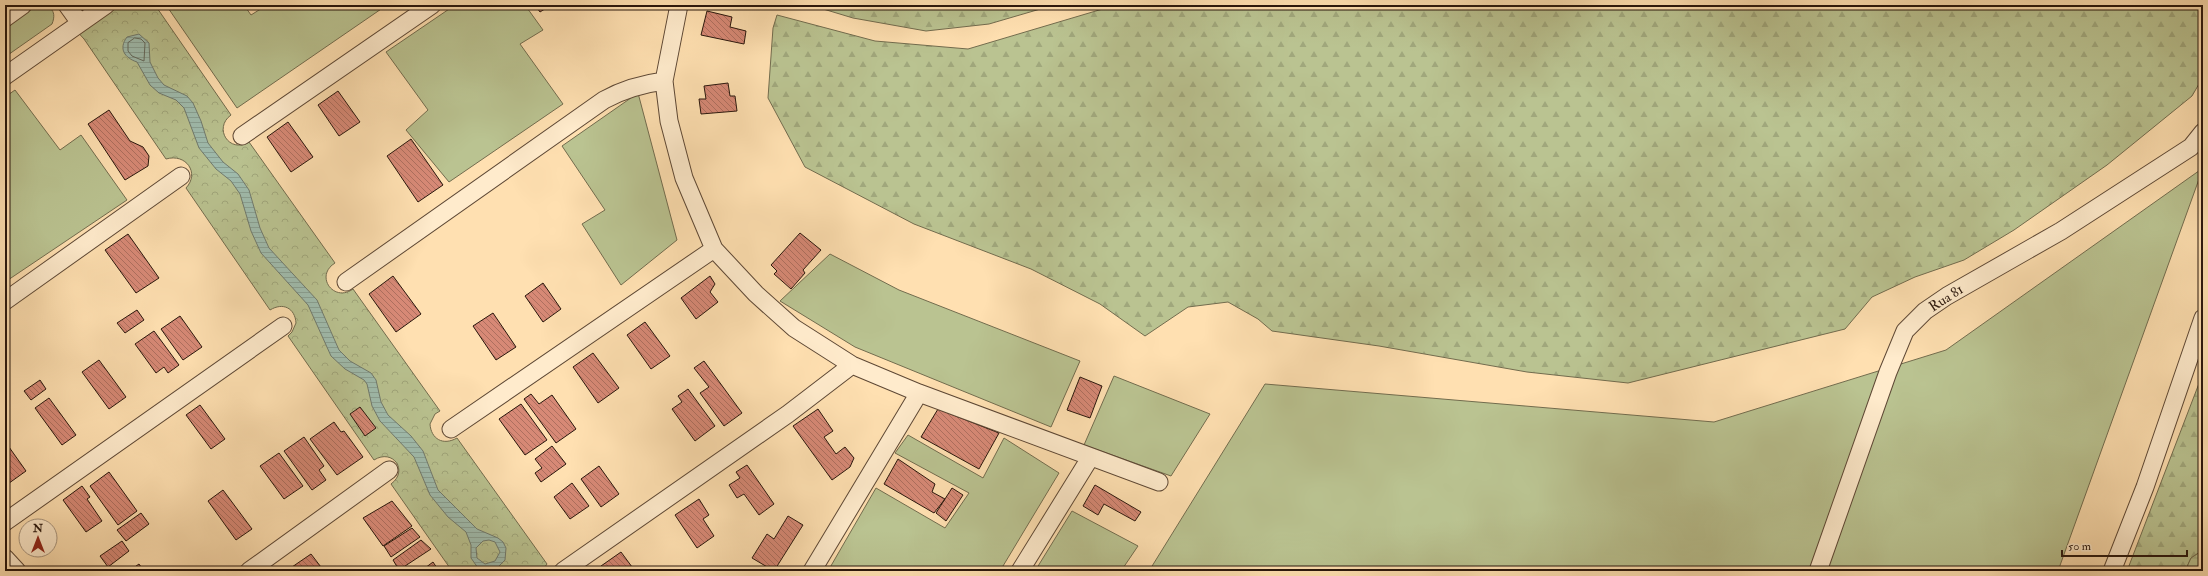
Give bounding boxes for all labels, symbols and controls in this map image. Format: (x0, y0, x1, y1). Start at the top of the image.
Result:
street label: Rua 81 (1926, 281, 1966, 315)
north arrow (18, 518, 58, 558)
text: N (32, 522, 44, 535)
scale bar (2062, 532, 2187, 558)
text: 50 m (2068, 539, 2092, 554)

